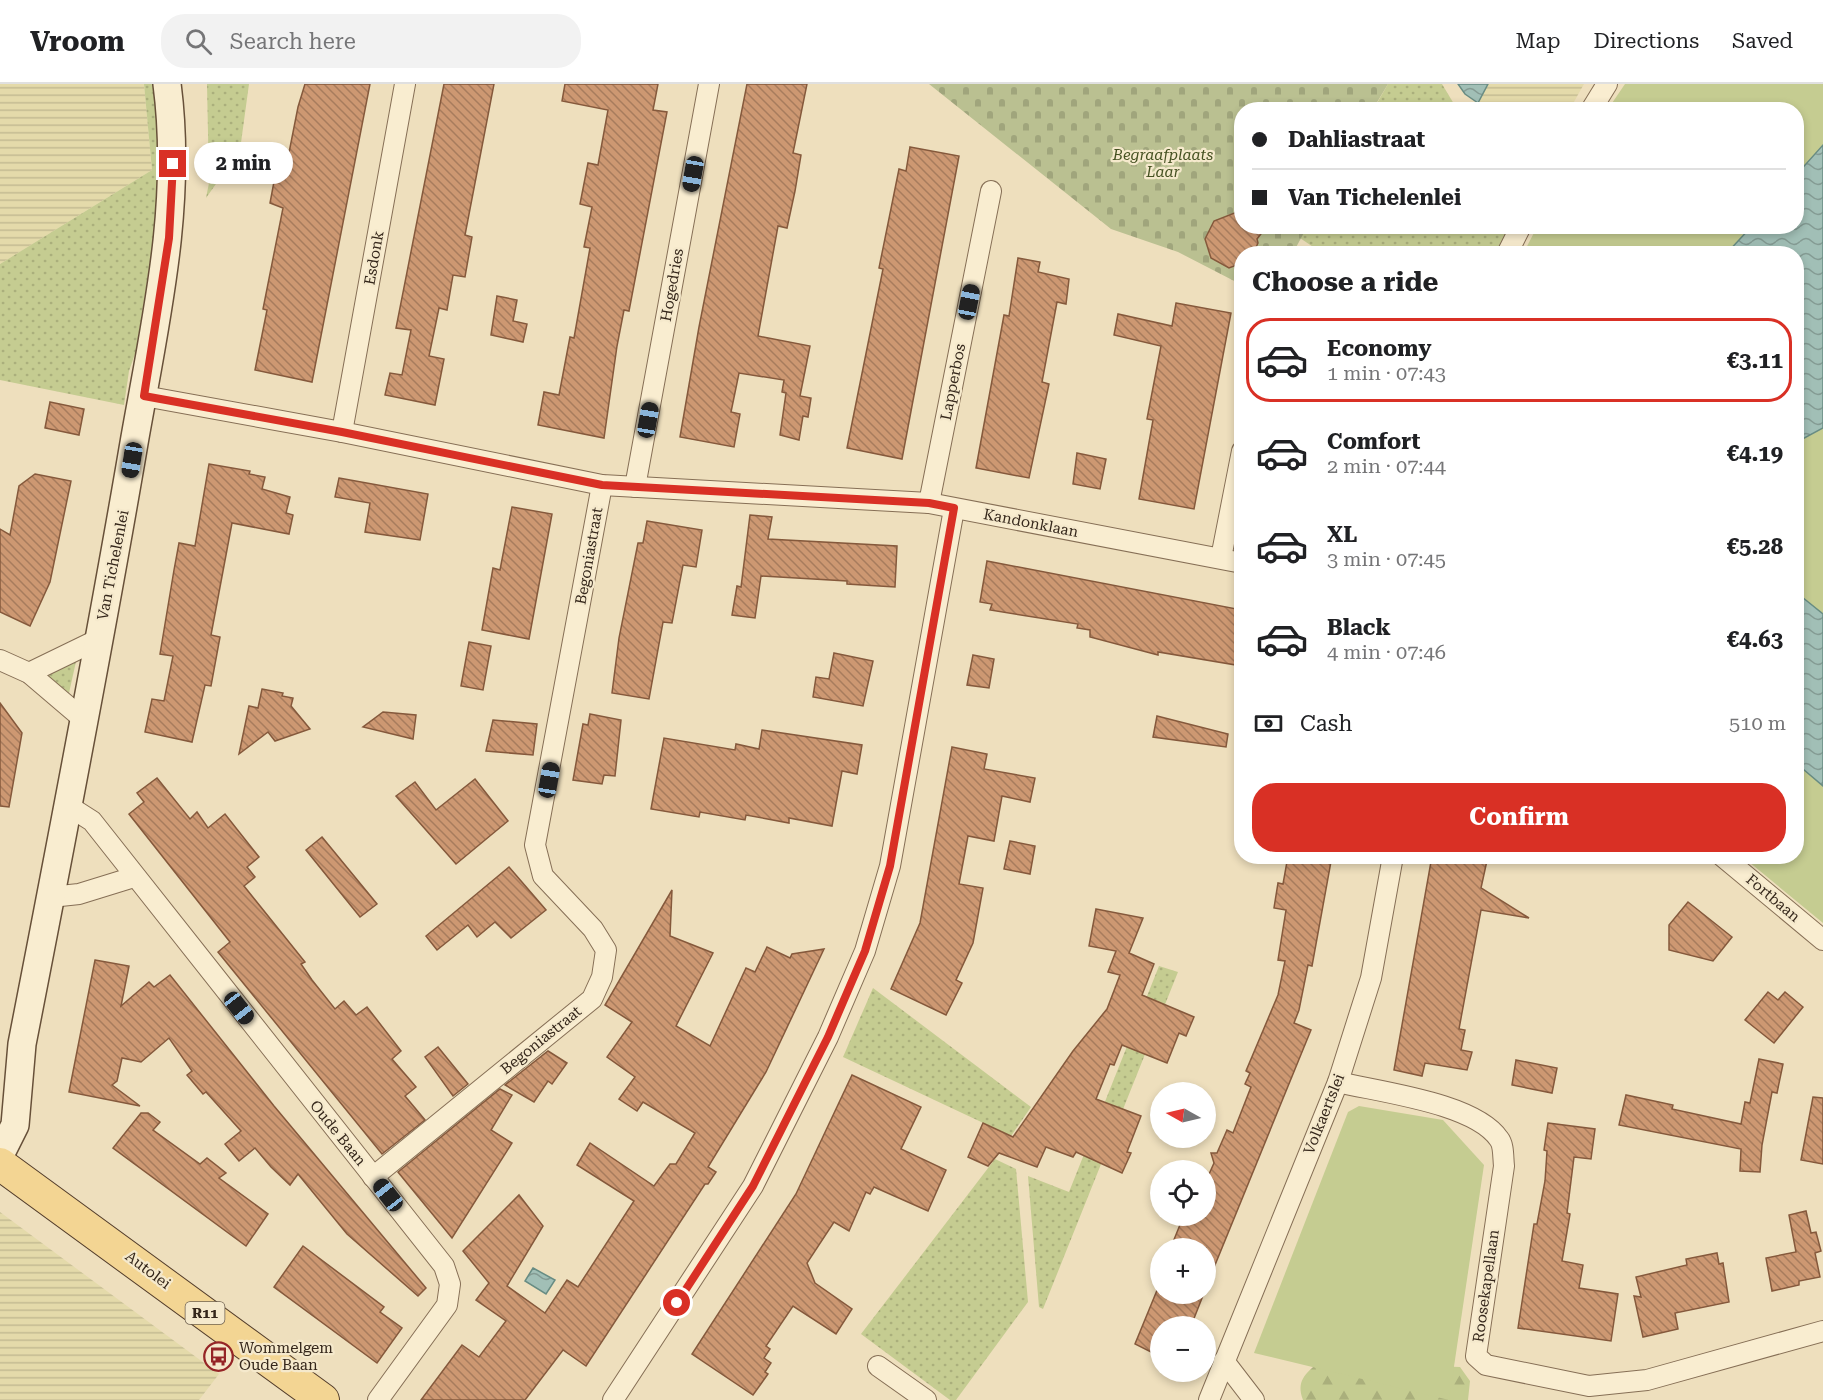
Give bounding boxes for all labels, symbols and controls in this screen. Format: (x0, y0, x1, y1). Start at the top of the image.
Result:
search box (161, 14, 581, 68)
text: Vroom (30, 25, 125, 58)
icon: search (182, 25, 215, 58)
text: Search here (230, 29, 356, 54)
text: Map (1516, 29, 1560, 53)
text: Directions (1593, 29, 1699, 53)
text: Saved (1732, 29, 1793, 53)
text: Dahliastraat (1288, 127, 1425, 152)
callout: 2 min (194, 143, 293, 185)
park label: Begraafplaats Laar (1112, 146, 1213, 181)
route end (159, 150, 186, 177)
text: 2 min (216, 151, 271, 175)
car (681, 155, 705, 193)
text: Van Tichelenlei (1288, 185, 1461, 210)
street label: Esdonk (360, 229, 388, 286)
street label: Hogedries (657, 247, 687, 323)
text: Choose a ride (1252, 266, 1438, 298)
car (957, 283, 981, 321)
icon: car (1255, 333, 1309, 387)
text: Economy (1327, 336, 1431, 361)
street label: Lapperbos (937, 342, 969, 422)
text: €3.11 (1727, 348, 1783, 373)
text: 1 min · 07:43 (1327, 361, 1446, 385)
car (636, 401, 660, 439)
icon: car (1255, 426, 1309, 480)
text: Comfort (1327, 429, 1420, 454)
car (120, 441, 144, 479)
text: €4.19 (1727, 441, 1783, 466)
text: 2 min · 07:44 (1327, 454, 1446, 478)
street label: Kandonklaan (982, 505, 1080, 541)
street label: Begoniastraat (572, 506, 606, 606)
street label: Van Tichelenlei (93, 508, 133, 622)
icon: car (1255, 519, 1309, 573)
text: XL (1327, 522, 1357, 547)
text: €5.28 (1727, 534, 1783, 559)
text: 3 min · 07:45 (1327, 547, 1446, 571)
icon: car (1255, 612, 1309, 666)
text: Black (1327, 615, 1391, 640)
text: €4.63 (1727, 627, 1783, 652)
text: 4 min · 07:46 (1327, 640, 1446, 664)
icon: cash (1252, 707, 1285, 740)
text: Cash (1300, 711, 1352, 736)
text: 510 m (1729, 711, 1786, 735)
car (537, 761, 561, 799)
button: Confirm (1252, 783, 1786, 852)
street label: Fortbaan (1742, 870, 1804, 926)
car (221, 988, 257, 1028)
street label: Begoniastraat (497, 1002, 585, 1078)
street label: Volkaertslei (1300, 1071, 1348, 1157)
north arrow (1150, 1082, 1216, 1148)
map controls (1150, 1082, 1216, 1382)
street label: Oude Baan (306, 1097, 370, 1169)
button: locate (1150, 1160, 1216, 1226)
car (370, 1175, 406, 1215)
street label: Roosekapellaan (1469, 1228, 1503, 1344)
button: + (1150, 1238, 1216, 1304)
street label: Autolei (122, 1247, 174, 1293)
route start (663, 1289, 690, 1316)
road number: R11 (186, 1302, 224, 1324)
button: − (1150, 1316, 1216, 1382)
place label: Wommelgem Oude Baan (239, 1339, 333, 1374)
bus stop icon: Wommelgem Oude Baan (202, 1341, 234, 1373)

